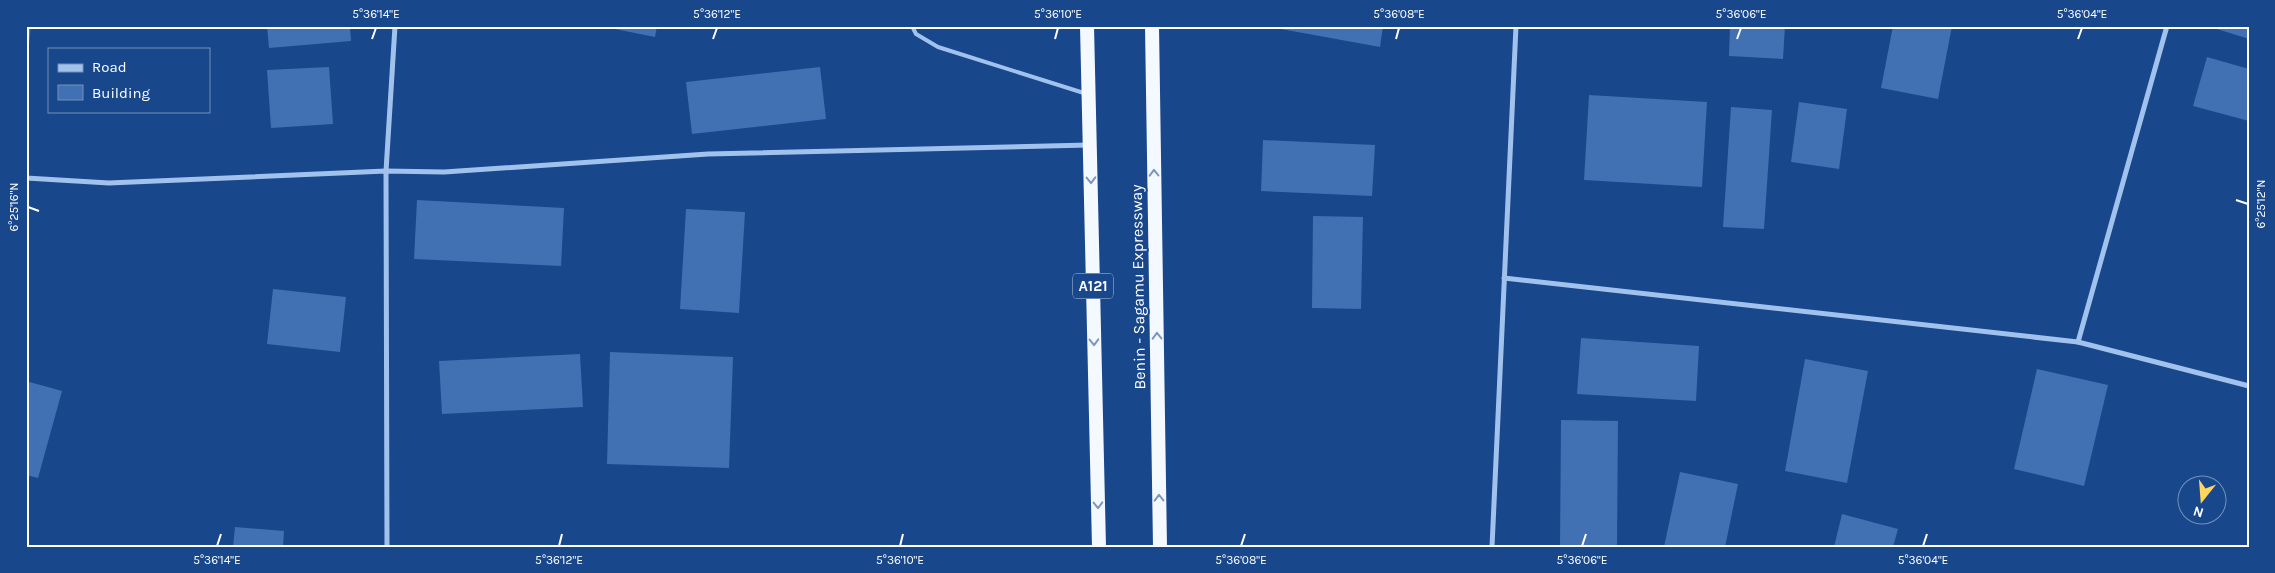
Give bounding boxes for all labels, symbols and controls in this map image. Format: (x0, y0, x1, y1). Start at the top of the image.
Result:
text: 5°36'14"E (352, 7, 400, 21)
text: 5°36'12"E (693, 7, 741, 21)
text: 5°36'10"E (1034, 7, 1082, 21)
text: 5°36'08"E (1373, 7, 1425, 21)
text: 5°36'06"E (1716, 7, 1766, 21)
text: 5°36'04"E (2057, 7, 2107, 21)
legend (48, 48, 210, 112)
text: Road (92, 58, 127, 76)
text: Building (92, 84, 150, 102)
one-way arrow (1149, 169, 1159, 176)
one-way arrow (1085, 176, 1096, 184)
text: 6°25'12"N (2254, 179, 2268, 229)
text: 6°25'16"N (7, 182, 21, 232)
street label: Benin - Sagamu Expressway (1127, 184, 1149, 390)
road number: A121 (1073, 274, 1113, 298)
one-way arrow (1151, 331, 1162, 339)
one-way arrow (1089, 339, 1099, 347)
north arrow (2178, 476, 2228, 526)
one-way arrow (1154, 494, 1164, 502)
one-way arrow (1093, 502, 1103, 509)
text: N (2191, 502, 2206, 522)
text: 5°36'14"E (193, 553, 241, 567)
text: 5°36'12"E (535, 553, 583, 567)
text: 5°36'10"E (876, 553, 924, 567)
text: 5°36'08"E (1215, 553, 1267, 567)
text: 5°36'06"E (1557, 553, 1607, 567)
text: 5°36'04"E (1898, 553, 1948, 567)

